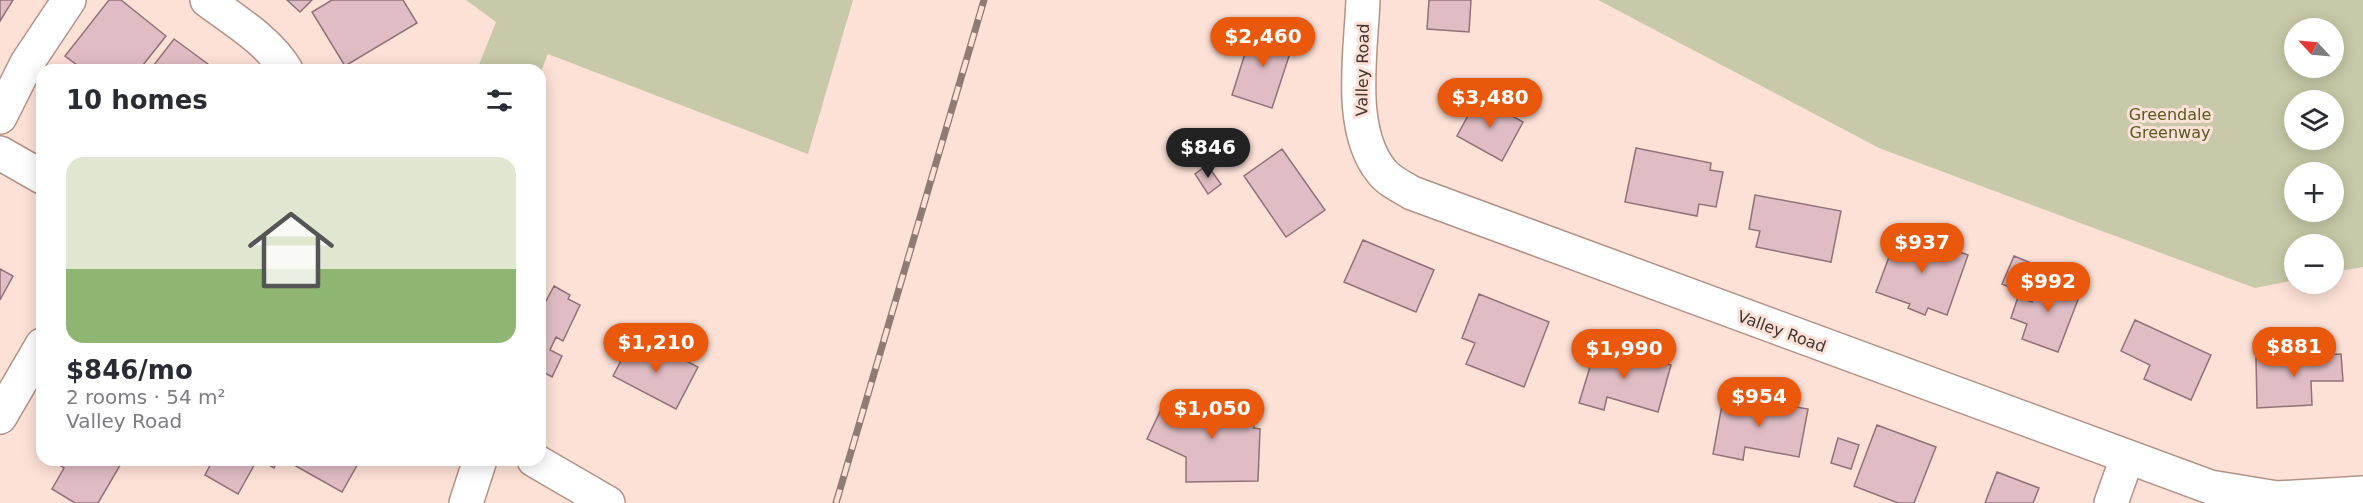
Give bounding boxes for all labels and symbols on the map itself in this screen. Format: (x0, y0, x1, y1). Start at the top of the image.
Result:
pin: $2,460 (1214, 17, 1312, 68)
north arrow (2284, 18, 2344, 78)
street label: Valley Road (1352, 23, 1373, 117)
pin: $3,480 (1441, 78, 1539, 129)
park label: Greendale Greenway (2129, 105, 2211, 142)
pin: $846 (1172, 128, 1244, 179)
pin: $937 (1886, 223, 1958, 274)
pin: $992 (2012, 262, 2084, 313)
street label: Valley Road (1735, 307, 1829, 356)
pin: $1,210 (607, 323, 705, 374)
pin: $881 (2258, 327, 2330, 378)
pin: $1,990 (1575, 329, 1673, 380)
pin: $954 (1723, 377, 1795, 428)
pin: $1,050 (1163, 389, 1261, 440)

